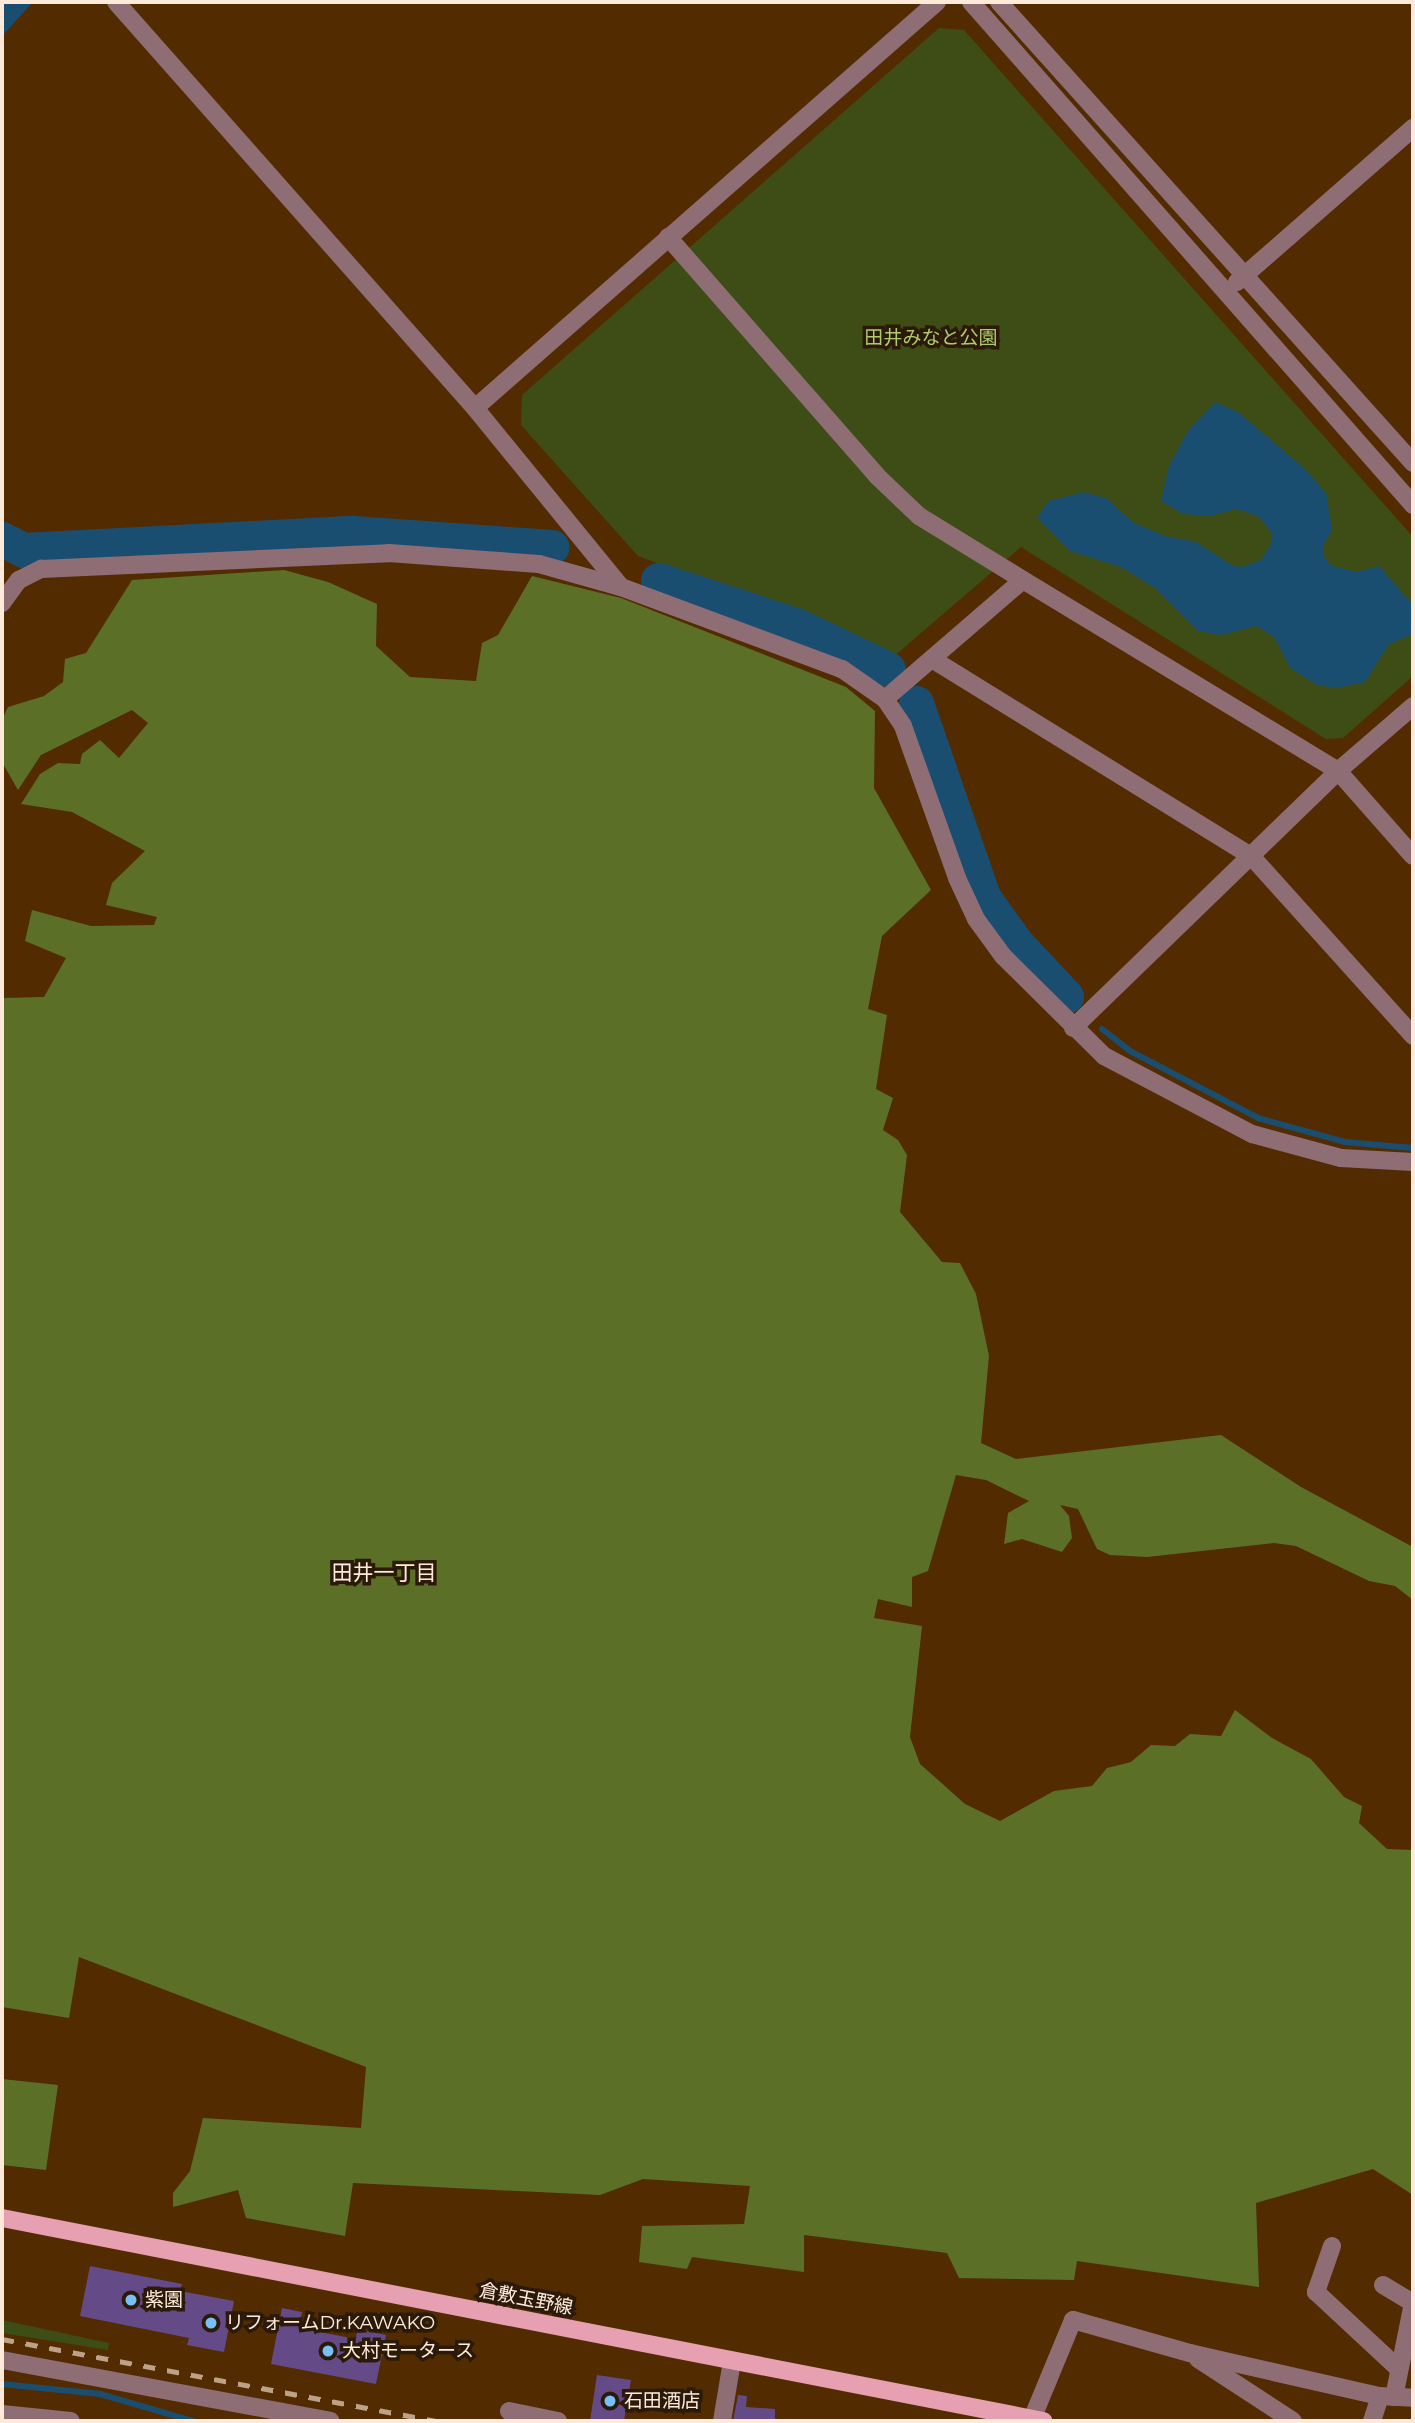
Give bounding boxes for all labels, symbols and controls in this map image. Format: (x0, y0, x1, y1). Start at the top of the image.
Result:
park label: 田井みなと公園 (865, 327, 997, 349)
district label: 田井一丁目 (332, 1560, 436, 1586)
street label: 倉敷玉野線 (477, 2279, 575, 2319)
place label: 紫園 (145, 2289, 183, 2311)
marker: 紫園 (123, 2292, 139, 2308)
place label: リフォームDr.KAWAKO (225, 2312, 436, 2334)
marker: リフォームDr.KAWAKO (203, 2315, 219, 2331)
place label: 大村モータース (342, 2340, 475, 2362)
marker: 大村モータース (320, 2343, 336, 2359)
place label: 石田酒店 (624, 2390, 700, 2412)
marker: 石田酒店 (602, 2393, 618, 2409)

